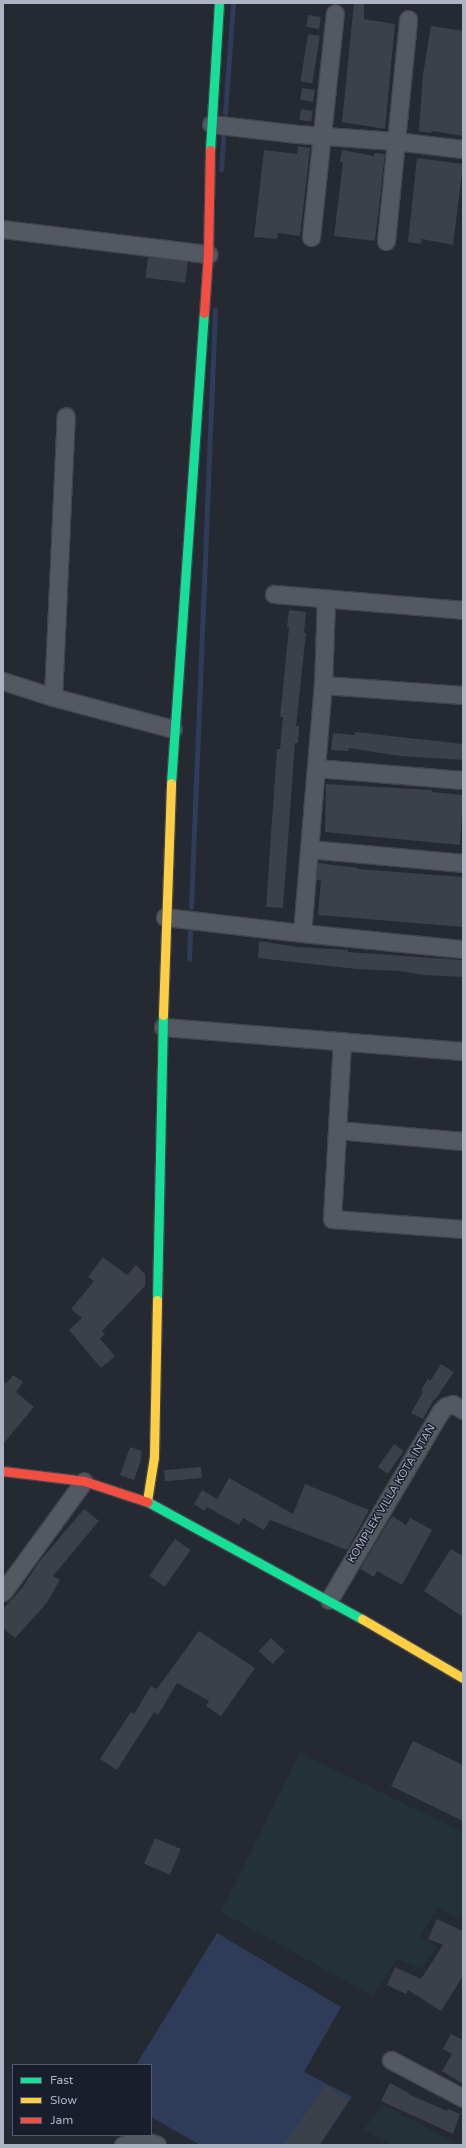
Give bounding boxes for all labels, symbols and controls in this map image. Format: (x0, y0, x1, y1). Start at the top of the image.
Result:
street label: KOMPLEK VILLA KOTA INTAN (345, 1422, 439, 1566)
legend (12, 2064, 152, 2136)
text: Fast (50, 2073, 73, 2087)
text: Slow (50, 2093, 77, 2107)
text: Jam (50, 2113, 73, 2127)

